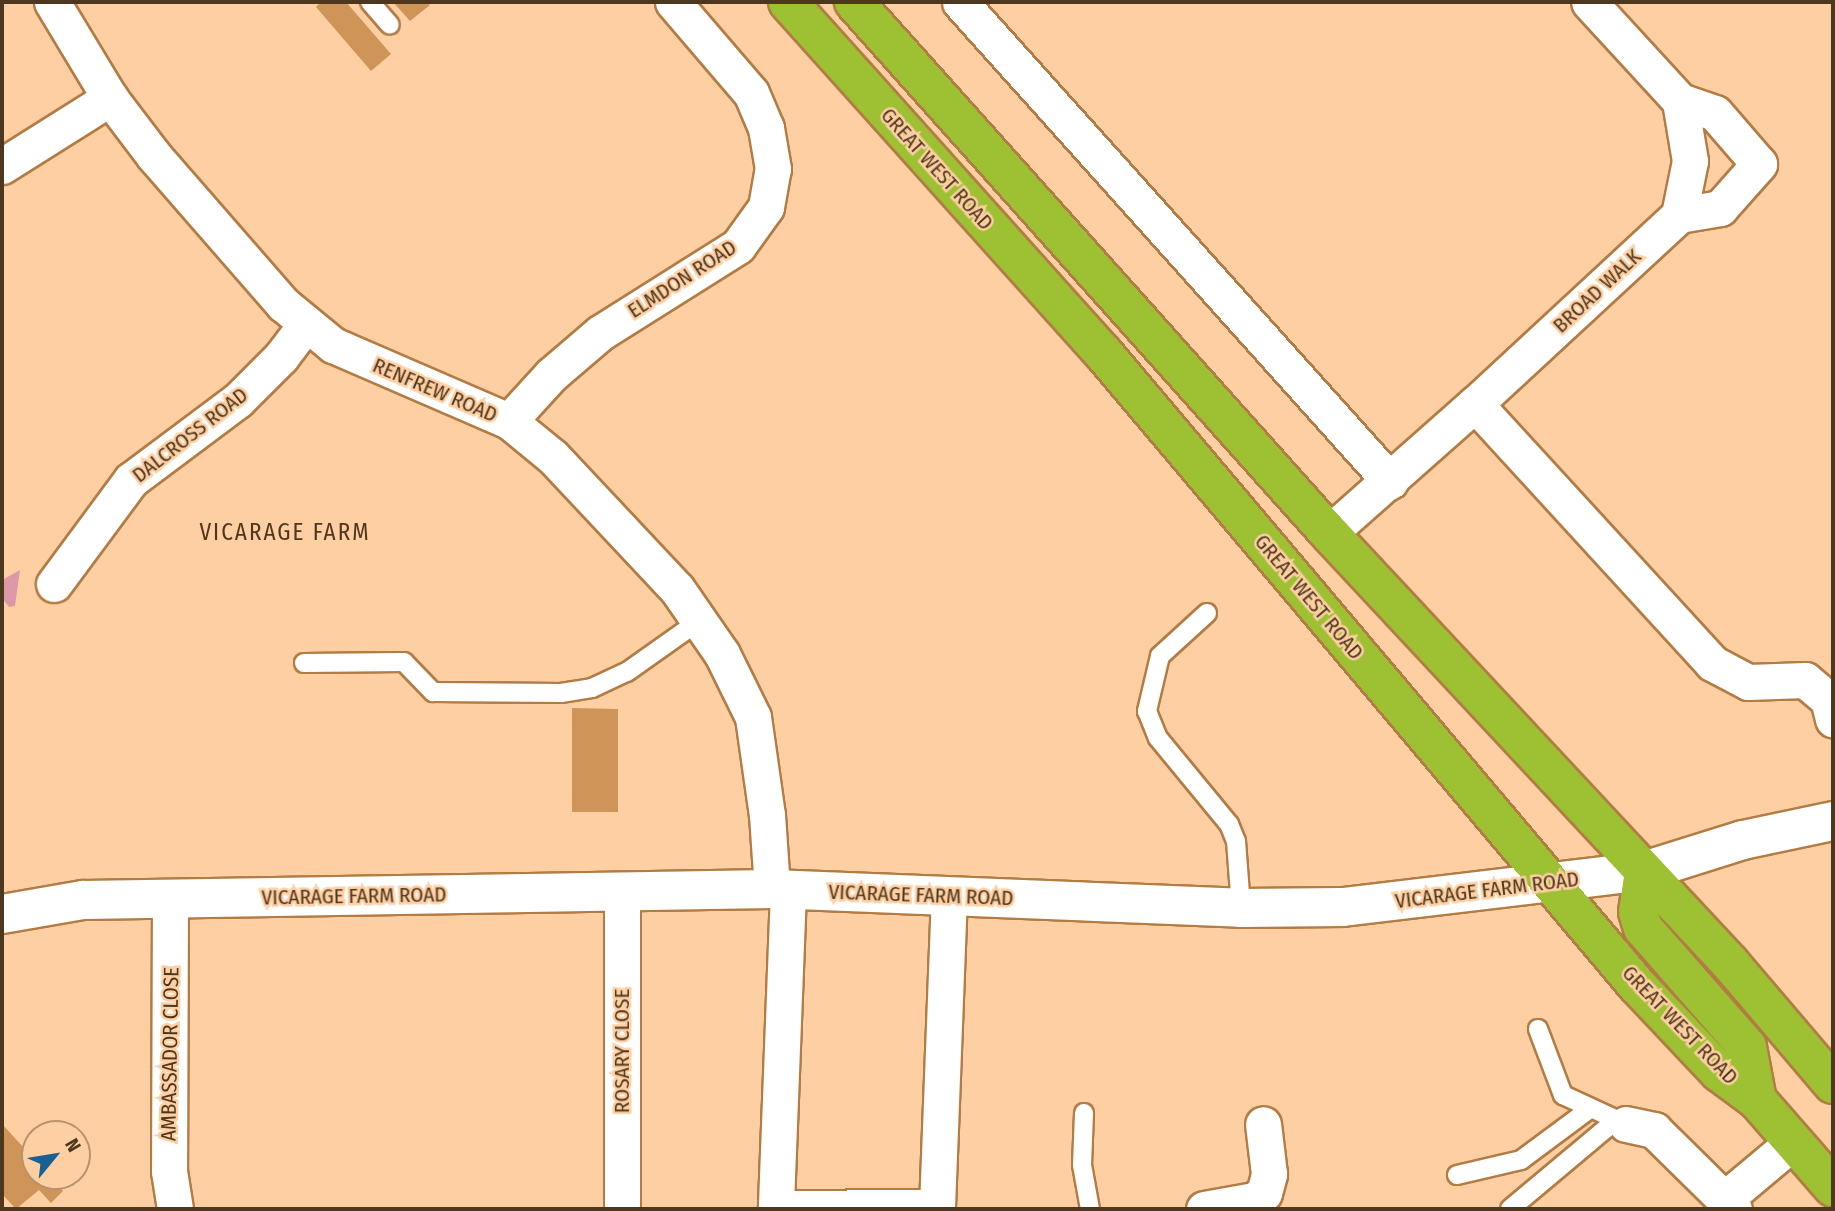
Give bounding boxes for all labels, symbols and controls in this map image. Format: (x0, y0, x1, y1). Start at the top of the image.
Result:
street label: GREAT WEST ROAD (876, 103, 998, 235)
street label: ELMDON ROAD (623, 235, 741, 323)
street label: BROAD WALK (1548, 244, 1646, 338)
street label: RENFREW ROAD (369, 352, 501, 428)
street label: DALCROSS ROAD (127, 382, 253, 488)
district label: VICARAGE FARM (201, 518, 369, 546)
street label: GREAT WEST ROAD (1249, 529, 1369, 665)
street label: VICARAGE FARM ROAD (1394, 866, 1580, 914)
street label: VICARAGE FARM ROAD (828, 879, 1014, 911)
street label: VICARAGE FARM ROAD (261, 882, 447, 910)
street label: GREAT WEST ROAD (1617, 960, 1743, 1090)
street label: AMBASSADOR CLOSE (156, 967, 184, 1141)
street label: ROSARY CLOSE (609, 989, 635, 1113)
north arrow (21, 1120, 91, 1190)
text: N (60, 1135, 86, 1156)

